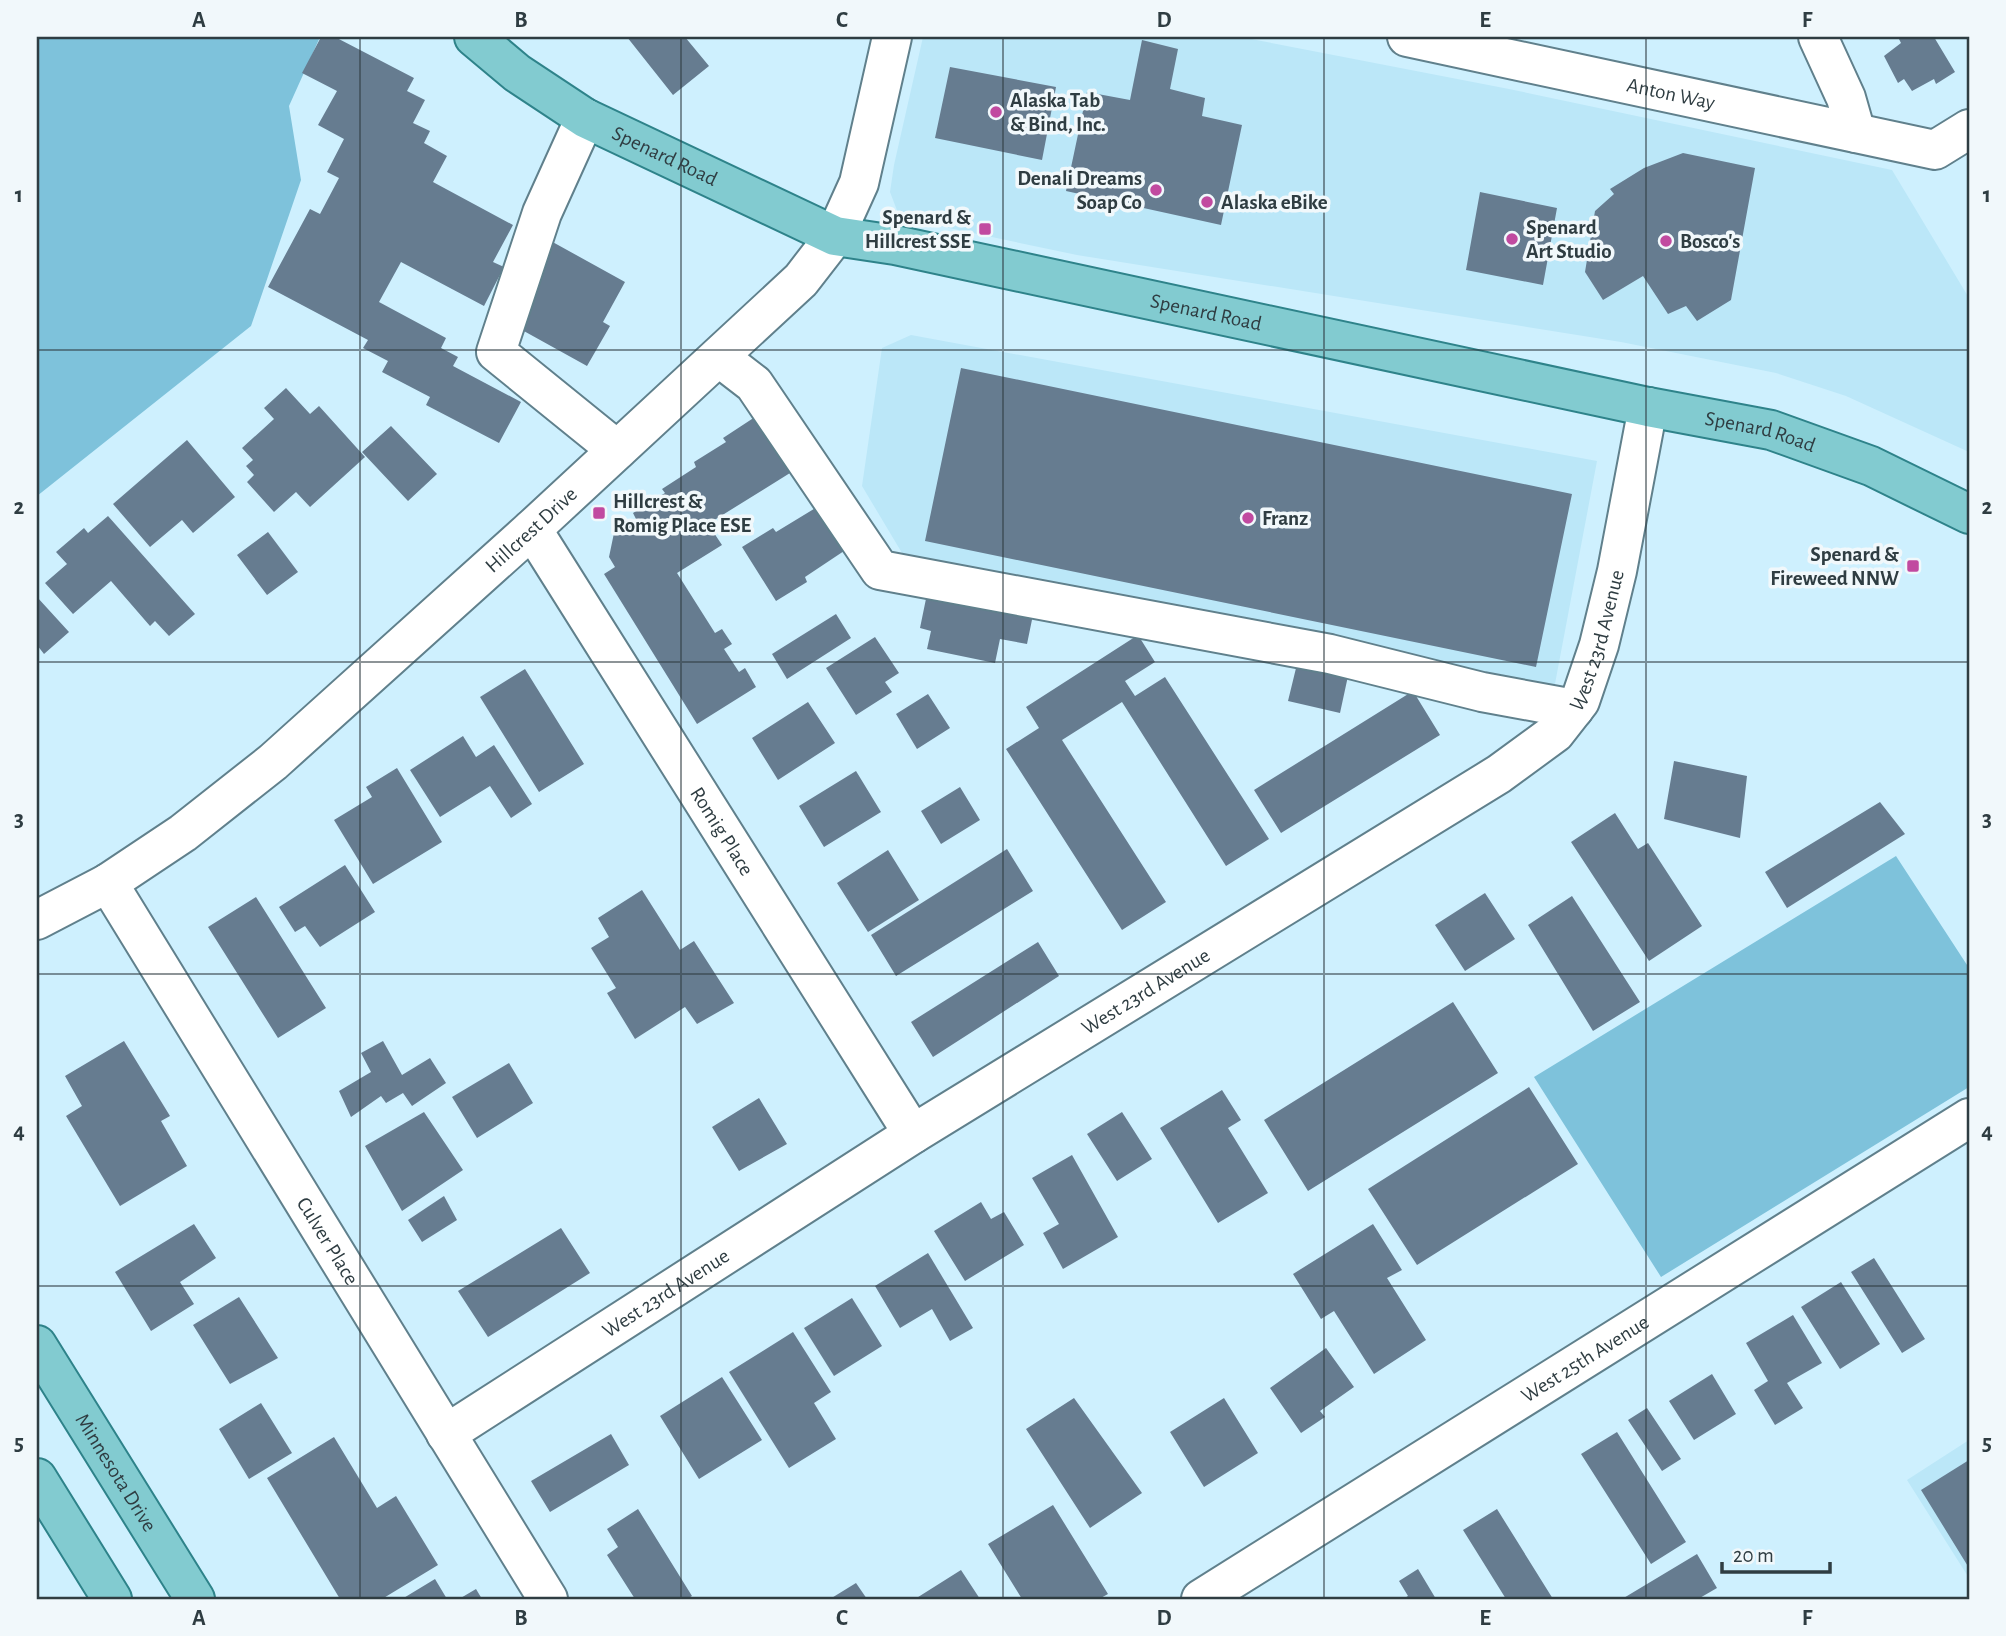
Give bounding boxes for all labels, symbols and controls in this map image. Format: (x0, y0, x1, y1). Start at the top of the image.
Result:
text: A (192, 9, 206, 32)
text: B (514, 9, 528, 32)
text: C (836, 9, 848, 32)
text: D (1156, 9, 1172, 32)
text: E (1479, 9, 1491, 32)
text: F (1802, 9, 1813, 32)
street label: Anton Way (1625, 74, 1717, 113)
place label: Alaska Tab & Bind, Inc. (1010, 90, 1106, 135)
marker: Alaska Tab & Bind, Inc. (988, 104, 1004, 120)
street label: Spenard Road (609, 122, 721, 190)
place label: Denali Dreams Soap Co (1017, 168, 1142, 213)
marker: Denali Dreams Soap Co (1148, 182, 1164, 198)
text: 1 (15, 184, 23, 207)
text: 1 (1983, 184, 1991, 207)
place label: Alaska eBike (1221, 192, 1328, 213)
marker: Alaska eBike (1199, 194, 1215, 210)
place label: Spenard & Hillcrest SSE (865, 207, 971, 252)
place label: Spenard Art Studio (1526, 217, 1612, 262)
marker: Spenard & Hillcrest SSE (977, 221, 993, 237)
marker: Spenard Art Studio (1504, 231, 1520, 247)
place label: Bosco's (1680, 231, 1740, 252)
marker: Bosco's (1658, 233, 1674, 249)
street label: Spenard Road (1148, 290, 1264, 334)
street label: Spenard Road (1703, 407, 1819, 456)
street label: Hillcrest Drive (481, 483, 581, 576)
place label: Hillcrest & Romig Place ESE (613, 491, 752, 536)
text: 2 (14, 496, 25, 519)
text: 2 (1982, 496, 1993, 519)
marker: Hillcrest & Romig Place ESE (591, 505, 607, 521)
place label: Franz (1262, 508, 1308, 529)
marker: Franz (1240, 510, 1256, 526)
place label: Spenard & Fireweed NNW (1770, 544, 1899, 589)
marker: Spenard & Fireweed NNW (1905, 558, 1921, 574)
street label: West 23rd Avenue (1566, 568, 1627, 715)
street label: Romig Place (687, 783, 758, 879)
text: 3 (14, 808, 24, 831)
text: 3 (1982, 808, 1992, 831)
street label: West 23rd Avenue (1078, 944, 1213, 1038)
text: 4 (13, 1120, 25, 1143)
text: 4 (1981, 1120, 1993, 1143)
street label: Culver Place (293, 1193, 363, 1288)
street label: West 23rd Avenue (598, 1245, 733, 1341)
street label: West 25th Avenue (1517, 1311, 1652, 1406)
street label: Minnesota Drive (72, 1410, 161, 1535)
text: 5 (14, 1432, 24, 1455)
text: 5 (1982, 1432, 1992, 1455)
scale bar (1722, 1531, 1831, 1575)
text: 20 m (1733, 1545, 1774, 1566)
text: A (192, 1607, 206, 1630)
text: B (514, 1607, 528, 1630)
text: C (836, 1607, 848, 1630)
text: D (1156, 1607, 1172, 1630)
text: E (1479, 1607, 1491, 1630)
text: F (1802, 1607, 1813, 1630)

